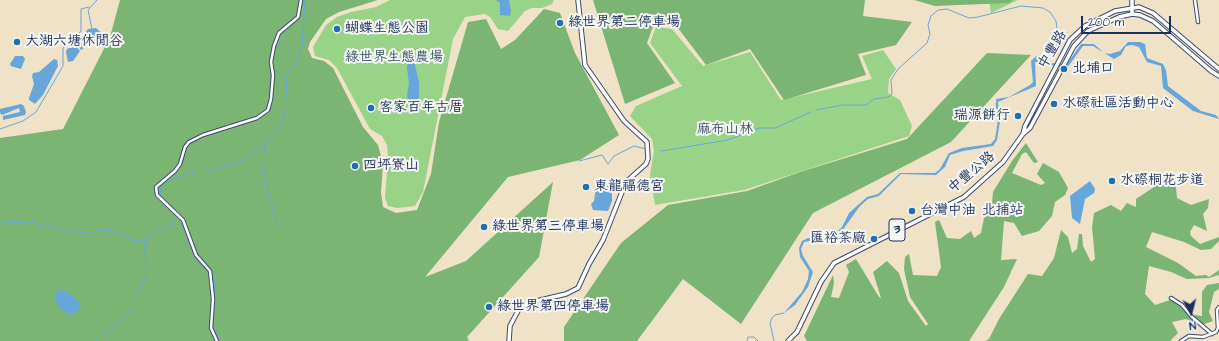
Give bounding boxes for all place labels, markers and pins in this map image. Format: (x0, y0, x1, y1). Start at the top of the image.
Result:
place label: 綠世界第二停車場 (568, 15, 680, 31)
marker: 綠世界第二停車場 (555, 18, 565, 28)
place label: 蝴蝶生態公園 (345, 21, 429, 37)
marker: 蝴蝶生態公園 (332, 24, 342, 34)
place label: 大湖六塘休閒谷 (25, 34, 123, 50)
marker: 大湖六塘休閒谷 (12, 37, 22, 47)
place label: 北埔口 (1072, 61, 1114, 77)
marker: 北埔口 (1059, 64, 1069, 74)
place label: 水磜社區活動中心 (1062, 96, 1174, 112)
marker: 水磜社區活動中心 (1049, 99, 1059, 109)
place label: 客家百年古厝 (379, 100, 463, 116)
marker: 客家百年古厝 (366, 103, 376, 113)
place label: 瑞源餅行 (954, 108, 1010, 124)
marker: 瑞源餅行 (1013, 111, 1023, 121)
place label: 四坪寮山 (363, 158, 419, 174)
marker: 四坪寮山 (350, 161, 360, 171)
place label: 水磜桐花步道 (1120, 173, 1204, 189)
marker: 水磜桐花步道 (1107, 176, 1117, 186)
place label: 東龍福德宮 (594, 179, 664, 195)
marker: 東龍福德宮 (581, 182, 591, 192)
place label: 台灣中油 北捕站 (920, 203, 1024, 219)
marker: 台灣中油 北捕站 (907, 206, 917, 216)
place label: 綠世界第三停車場 (492, 219, 604, 235)
marker: 綠世界第三停車場 (479, 222, 489, 232)
place label: 匯裕茶廠 (810, 231, 866, 247)
marker: 匯裕茶廠 (869, 234, 879, 244)
place label: 綠世界第四停車場 (497, 299, 609, 315)
marker: 綠世界第四停車場 (484, 302, 494, 312)

